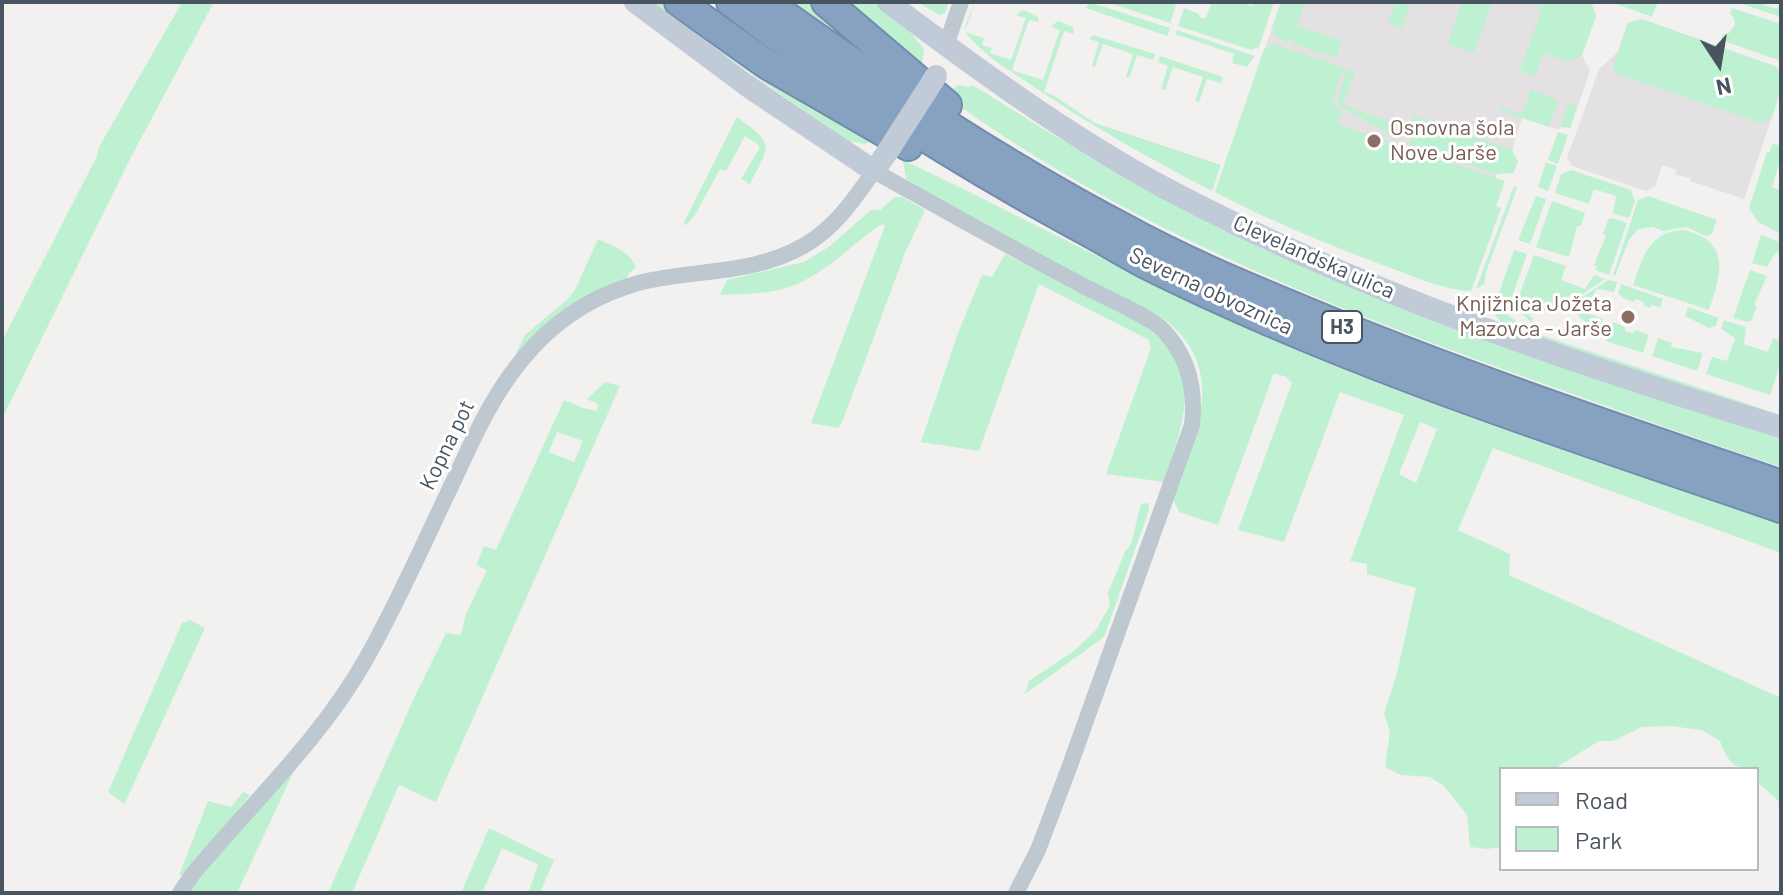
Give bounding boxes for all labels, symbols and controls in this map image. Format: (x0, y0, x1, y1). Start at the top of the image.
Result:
north arrow (1679, 24, 1759, 104)
text: N (1714, 73, 1734, 102)
place label: Osnovna šola Nove Jarše (1390, 115, 1514, 166)
marker: Osnovna šola Nove Jarše (1365, 132, 1383, 150)
street label: Clevelandska ulica (1229, 210, 1399, 304)
street label: Severna obvoznica (1125, 242, 1297, 340)
place label: Knjižnica Jožeta Mazovca - Jarše (1456, 291, 1612, 342)
marker: Knjižnica Jožeta Mazovca - Jarše (1619, 308, 1637, 326)
road number: H3 (1322, 311, 1362, 343)
street label: Kopna pot (414, 396, 480, 494)
legend (1499, 767, 1759, 871)
text: Road (1575, 785, 1628, 814)
text: Park (1575, 825, 1622, 854)

